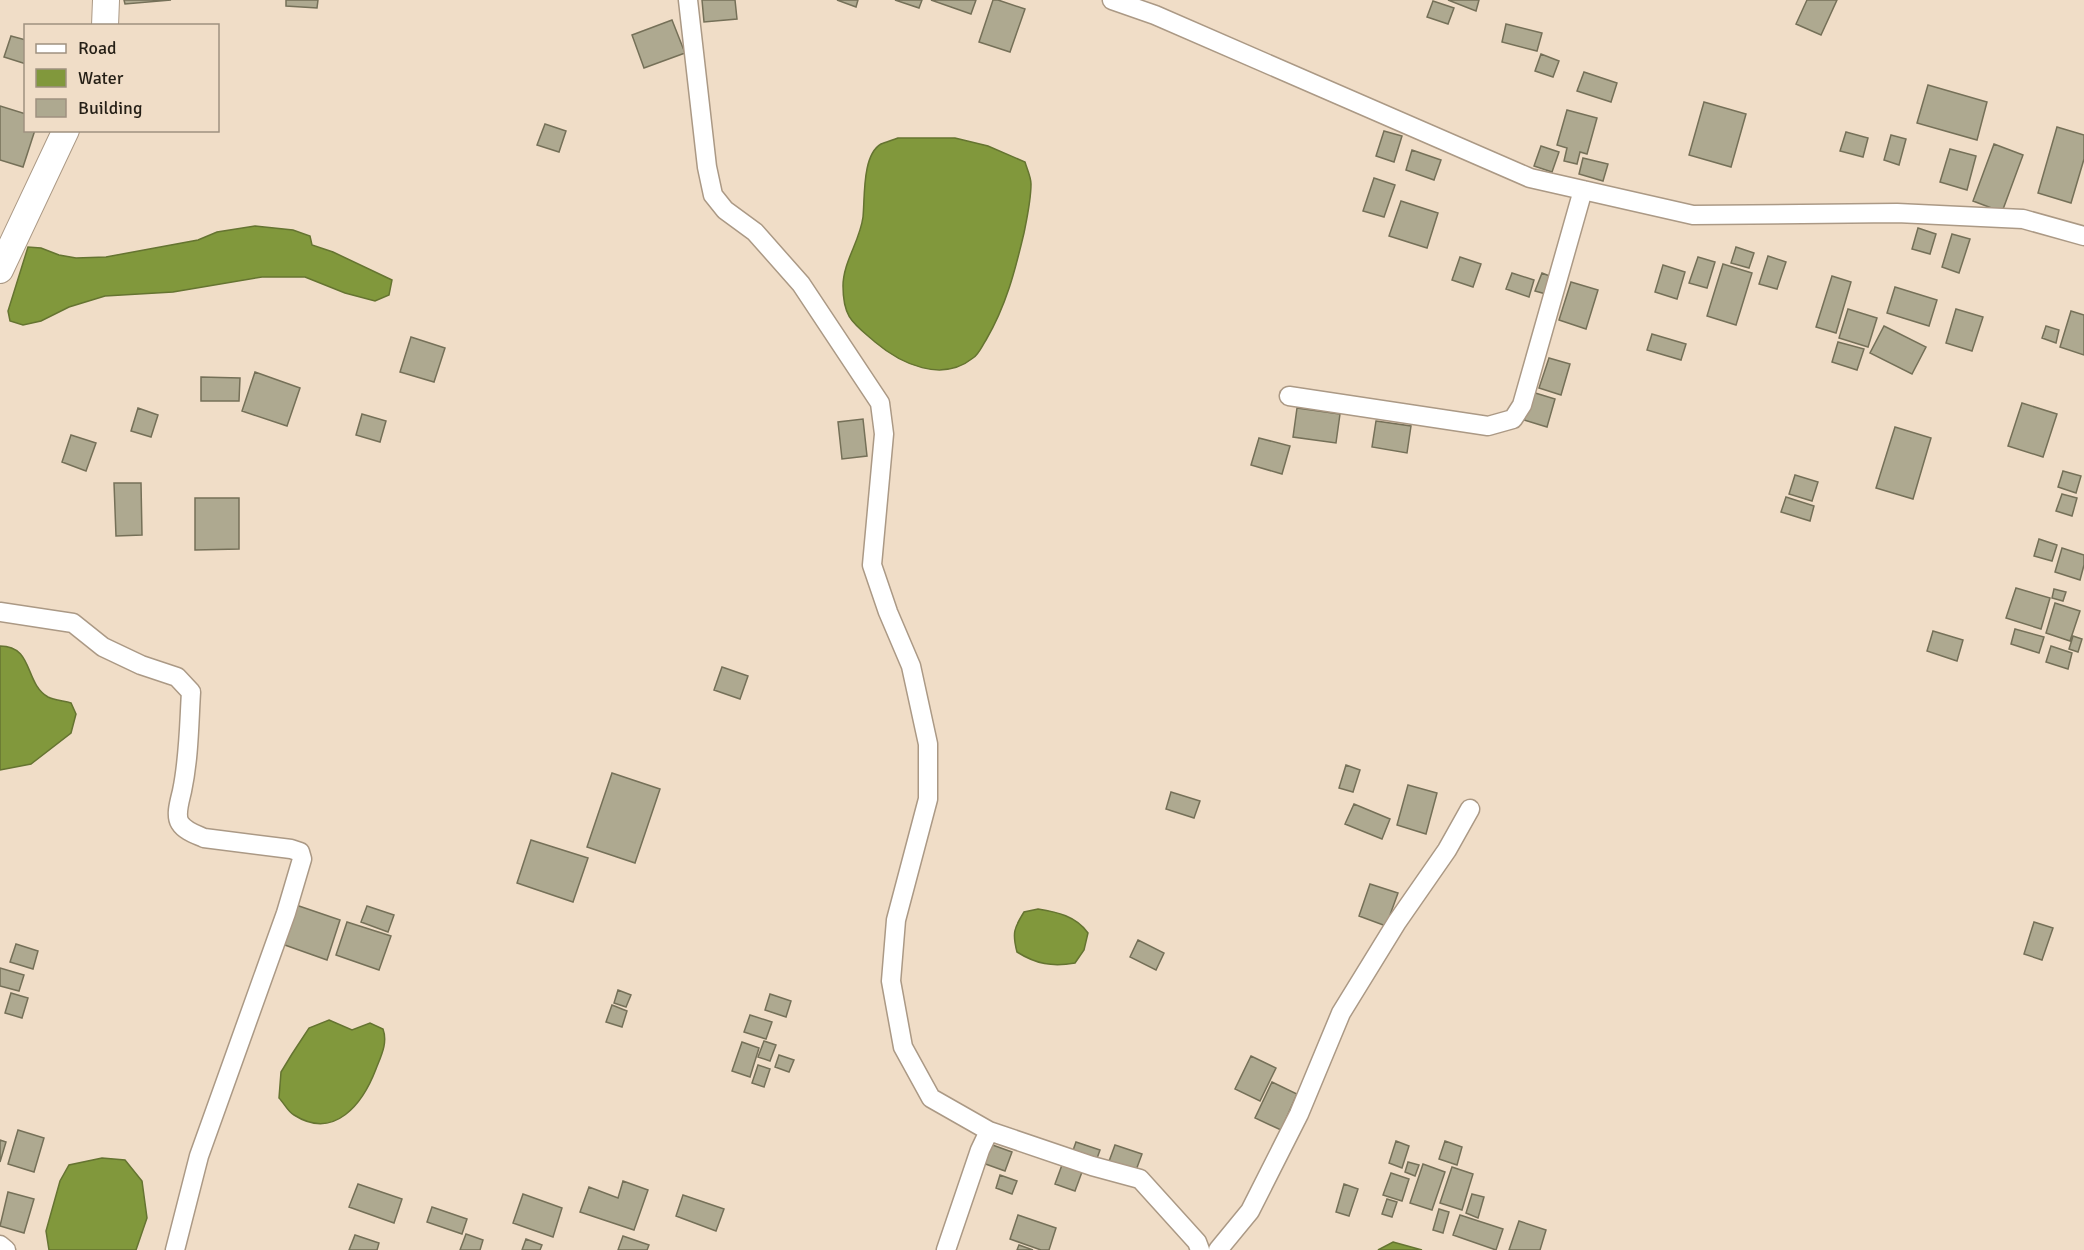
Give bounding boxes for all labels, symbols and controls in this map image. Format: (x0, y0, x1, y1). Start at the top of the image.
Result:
legend (24, 24, 219, 132)
text: Road (78, 37, 117, 59)
text: Water (78, 67, 124, 89)
text: Building (78, 97, 142, 119)

